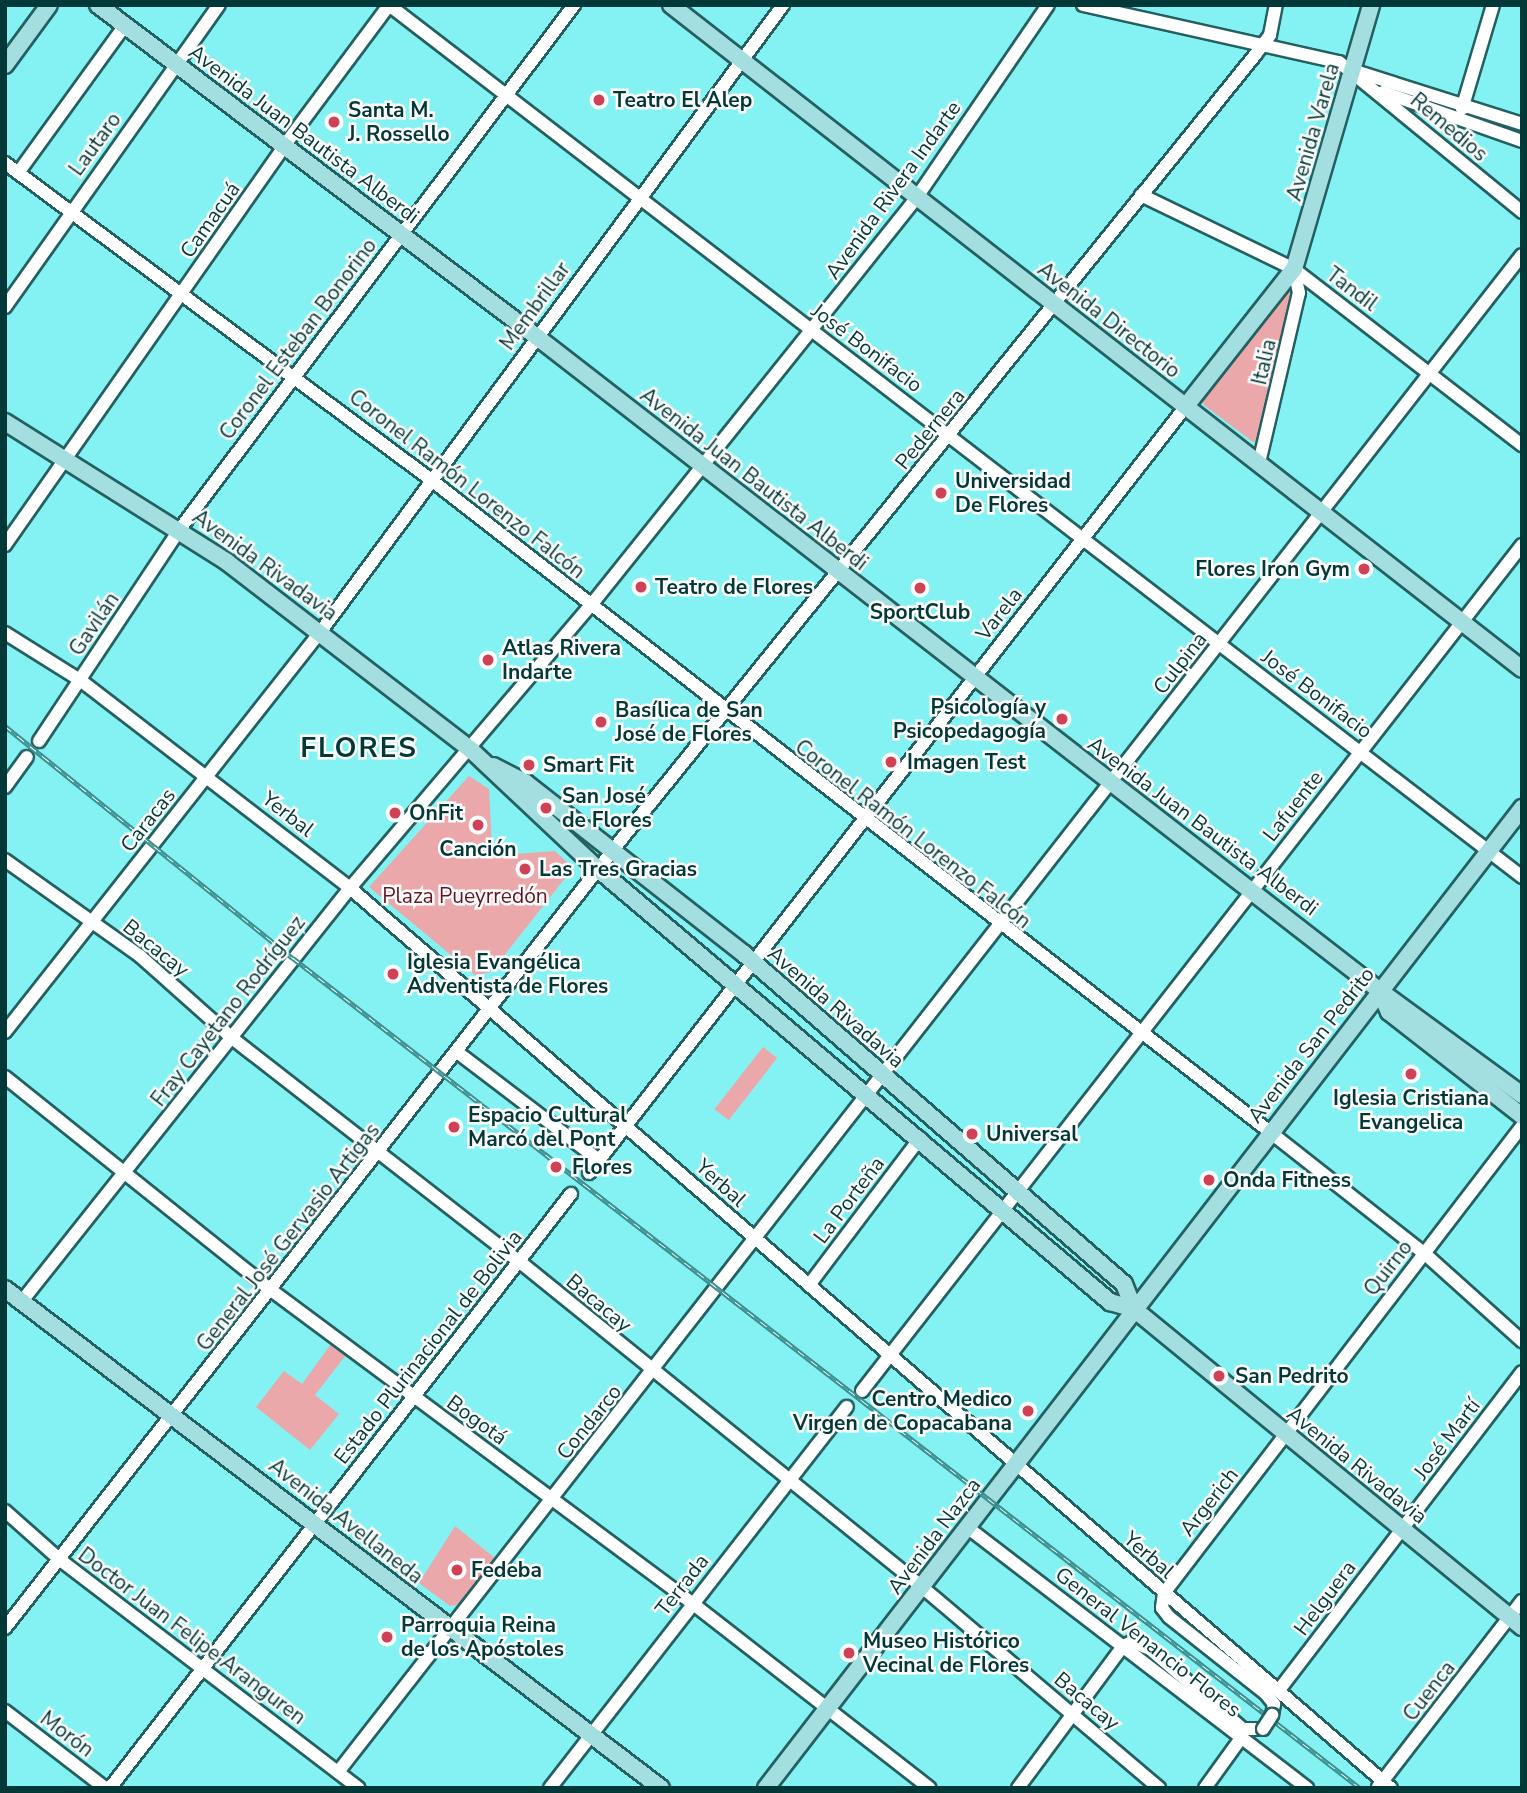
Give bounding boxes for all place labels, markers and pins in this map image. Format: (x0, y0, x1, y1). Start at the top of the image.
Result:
place label: Teatro El Alep (613, 87, 752, 113)
marker: Teatro El Alep (591, 92, 607, 108)
place label: Santa M. J. Rossello (348, 97, 450, 147)
marker: Santa M. J. Rossello (326, 114, 342, 130)
place label: Universidad De Flores (955, 468, 1071, 518)
marker: Universidad De Flores (933, 485, 949, 501)
place label: Flores Iron Gym (1195, 556, 1350, 582)
marker: Flores Iron Gym (1356, 561, 1372, 577)
place label: Teatro de Flores (655, 574, 813, 600)
marker: Teatro de Flores (633, 579, 649, 595)
marker: SportClub (912, 580, 928, 596)
place label: SportClub (870, 599, 970, 625)
place label: Atlas Rivera Indarte (502, 635, 621, 685)
marker: Atlas Rivera Indarte (480, 652, 496, 668)
place label: Psicología y Psicopedagogía (893, 694, 1046, 744)
place label: Basílica de San José de Flores (615, 697, 763, 747)
marker: Psicología y Psicopedagogía (1052, 709, 1072, 729)
marker: Basílica de San José de Flores (593, 714, 609, 730)
place label: Imagen Test (907, 749, 1026, 775)
place label: Smart Fit (543, 752, 634, 778)
marker: Imagen Test (881, 752, 901, 772)
marker: Smart Fit (521, 757, 537, 773)
place label: San José de Flores (562, 783, 652, 833)
marker: San José de Flores (536, 798, 556, 818)
place label: OnFit (409, 800, 463, 826)
marker: OnFit (387, 805, 403, 821)
marker: Canción (470, 817, 486, 833)
place label: Canción (439, 836, 517, 862)
place label: Las Tres Gracias (539, 856, 697, 882)
marker: Las Tres Gracias (517, 861, 533, 877)
place label: Iglesia Evangélica Adventista de Flores (407, 949, 608, 999)
marker: Iglesia Evangélica Adventista de Flores (385, 966, 401, 982)
marker: Iglesia Cristiana Evangelica (1403, 1066, 1419, 1082)
place label: Iglesia Cristiana Evangelica (1333, 1085, 1489, 1135)
place label: Espacio Cultural Marcó del Pont (468, 1102, 627, 1152)
marker: Espacio Cultural Marcó del Pont (446, 1119, 462, 1135)
place label: Universal (986, 1121, 1078, 1147)
marker: Universal (964, 1126, 980, 1142)
place label: Flores (572, 1154, 632, 1180)
marker: Flores (546, 1157, 566, 1177)
place label: Onda Fitness (1223, 1167, 1351, 1193)
marker: Onda Fitness (1201, 1172, 1217, 1188)
place label: San Pedrito (1235, 1363, 1348, 1389)
marker: San Pedrito (1209, 1366, 1229, 1386)
place label: Centro Medico Virgen de Copacabana (793, 1386, 1012, 1436)
marker: Centro Medico Virgen de Copacabana (1018, 1401, 1038, 1421)
place label: Fedeba (471, 1557, 542, 1583)
marker: Fedeba (449, 1562, 465, 1578)
place label: Parroquia Reina de los Apóstoles (401, 1612, 564, 1662)
place label: Museo Histórico Vecinal de Flores (863, 1628, 1029, 1678)
marker: Parroquia Reina de los Apóstoles (379, 1629, 395, 1645)
marker: Museo Histórico Vecinal de Flores (841, 1645, 857, 1661)

